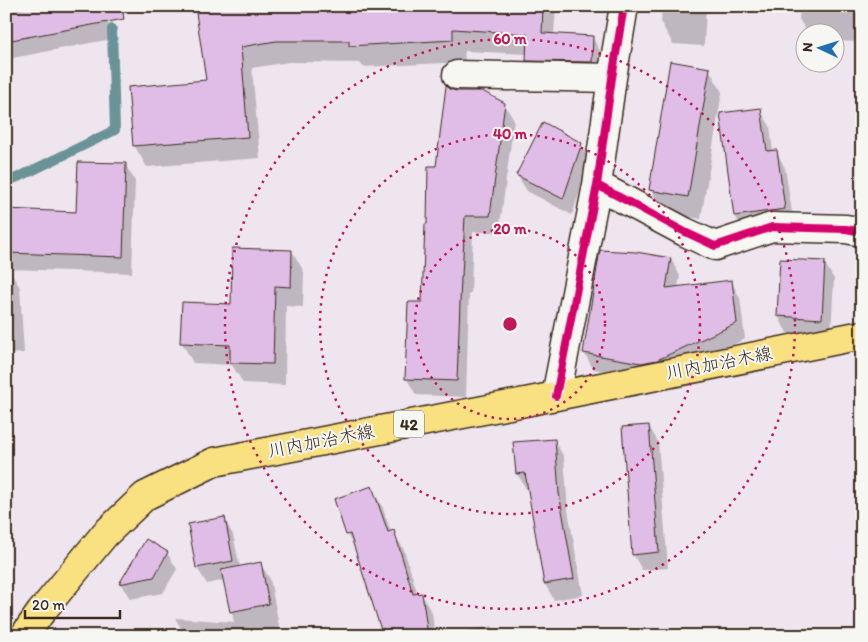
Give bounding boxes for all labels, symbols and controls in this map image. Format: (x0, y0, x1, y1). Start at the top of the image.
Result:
north arrow (796, 22, 846, 72)
text: 60 m (493, 30, 527, 48)
text: N (799, 42, 816, 52)
text: 40 m (493, 125, 528, 143)
text: 20 m (493, 220, 527, 238)
centre of rings (501, 315, 519, 333)
street label: 川内加治木線 (664, 342, 774, 384)
road number: 42 (394, 410, 424, 438)
street label: 川内加治木線 (266, 420, 376, 462)
scale bar (25, 587, 120, 619)
text: 20 m (32, 596, 66, 614)

